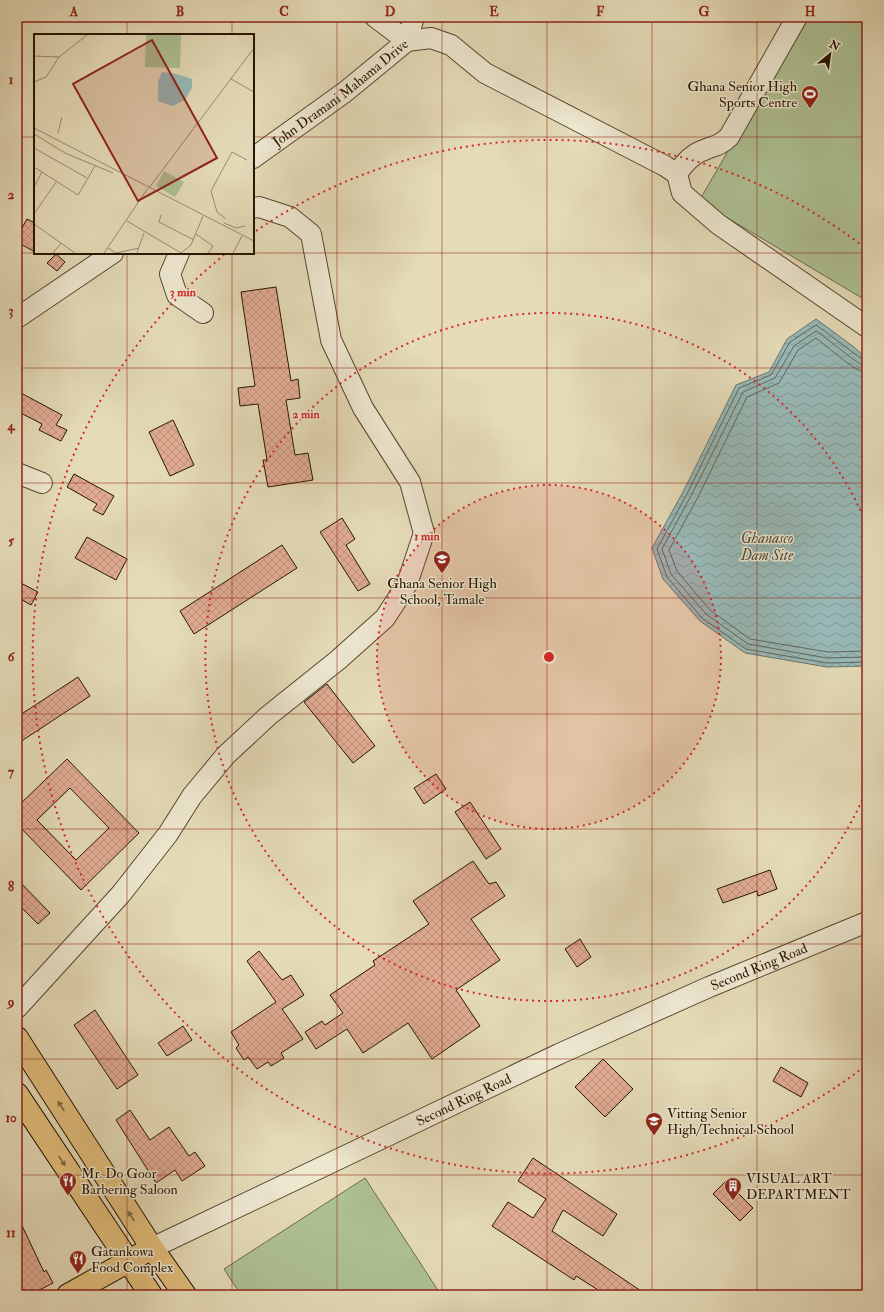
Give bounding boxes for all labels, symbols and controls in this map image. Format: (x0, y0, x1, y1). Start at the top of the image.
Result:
text: A (69, 4, 79, 20)
text: B (176, 4, 184, 20)
text: C (279, 4, 289, 20)
text: D (385, 4, 396, 20)
text: E (489, 4, 499, 20)
text: F (596, 4, 605, 20)
text: G (699, 4, 710, 20)
text: H (805, 4, 816, 20)
inset map (34, 34, 254, 254)
north arrow (810, 34, 850, 74)
street label: John Dramani Mahama Drive (268, 36, 412, 151)
text: N (826, 37, 843, 54)
text: 1 (9, 72, 14, 88)
place label: Ghana Senior High Sports Centre (687, 78, 798, 112)
sports icon: Ghana Senior High Sports Centre (800, 84, 820, 109)
text: 2 (8, 187, 15, 203)
text: 3 min (170, 285, 197, 300)
text: 3 (9, 303, 14, 319)
text: 2 min (292, 407, 320, 422)
text: 4 (6, 418, 15, 434)
text: 1 min (414, 529, 441, 544)
water label: Ghanasco Dam Site (740, 529, 794, 565)
text: 5 (8, 533, 14, 549)
school or university icon: Ghana Senior High School, Tamale (432, 549, 452, 574)
place label: Ghana Senior High School, Tamale (387, 575, 497, 608)
text: 6 (8, 649, 16, 665)
centre of rings (542, 650, 556, 664)
text: 7 (8, 764, 15, 780)
text: 8 (8, 879, 14, 895)
street label: Second Ring Road (708, 939, 810, 994)
text: 9 (6, 994, 15, 1010)
street label: Second Ring Road (413, 1070, 514, 1130)
one-way arrow (57, 1101, 65, 1111)
place label: Vitting Senior High/Technical School (667, 1105, 795, 1138)
text: 10 (5, 1110, 17, 1126)
school or university icon: Vitting Senior High/Technical School (644, 1111, 664, 1136)
one-way arrow (58, 1156, 66, 1167)
place label: Mr. Do Goor Barbering Saloon (81, 1165, 178, 1198)
place label: VISUAL ART DEPARTMENT (746, 1170, 851, 1203)
restaurant icon: Mr. Do Goor Barbering Saloon (58, 1171, 78, 1196)
building icon: VISUAL ART DEPARTMENT (723, 1176, 743, 1201)
one-way arrow (127, 1210, 135, 1221)
text: 11 (6, 1225, 16, 1241)
place label: Gatankowa Food Complex (91, 1243, 174, 1277)
restaurant icon: Gatankowa Food Complex (68, 1249, 88, 1274)

